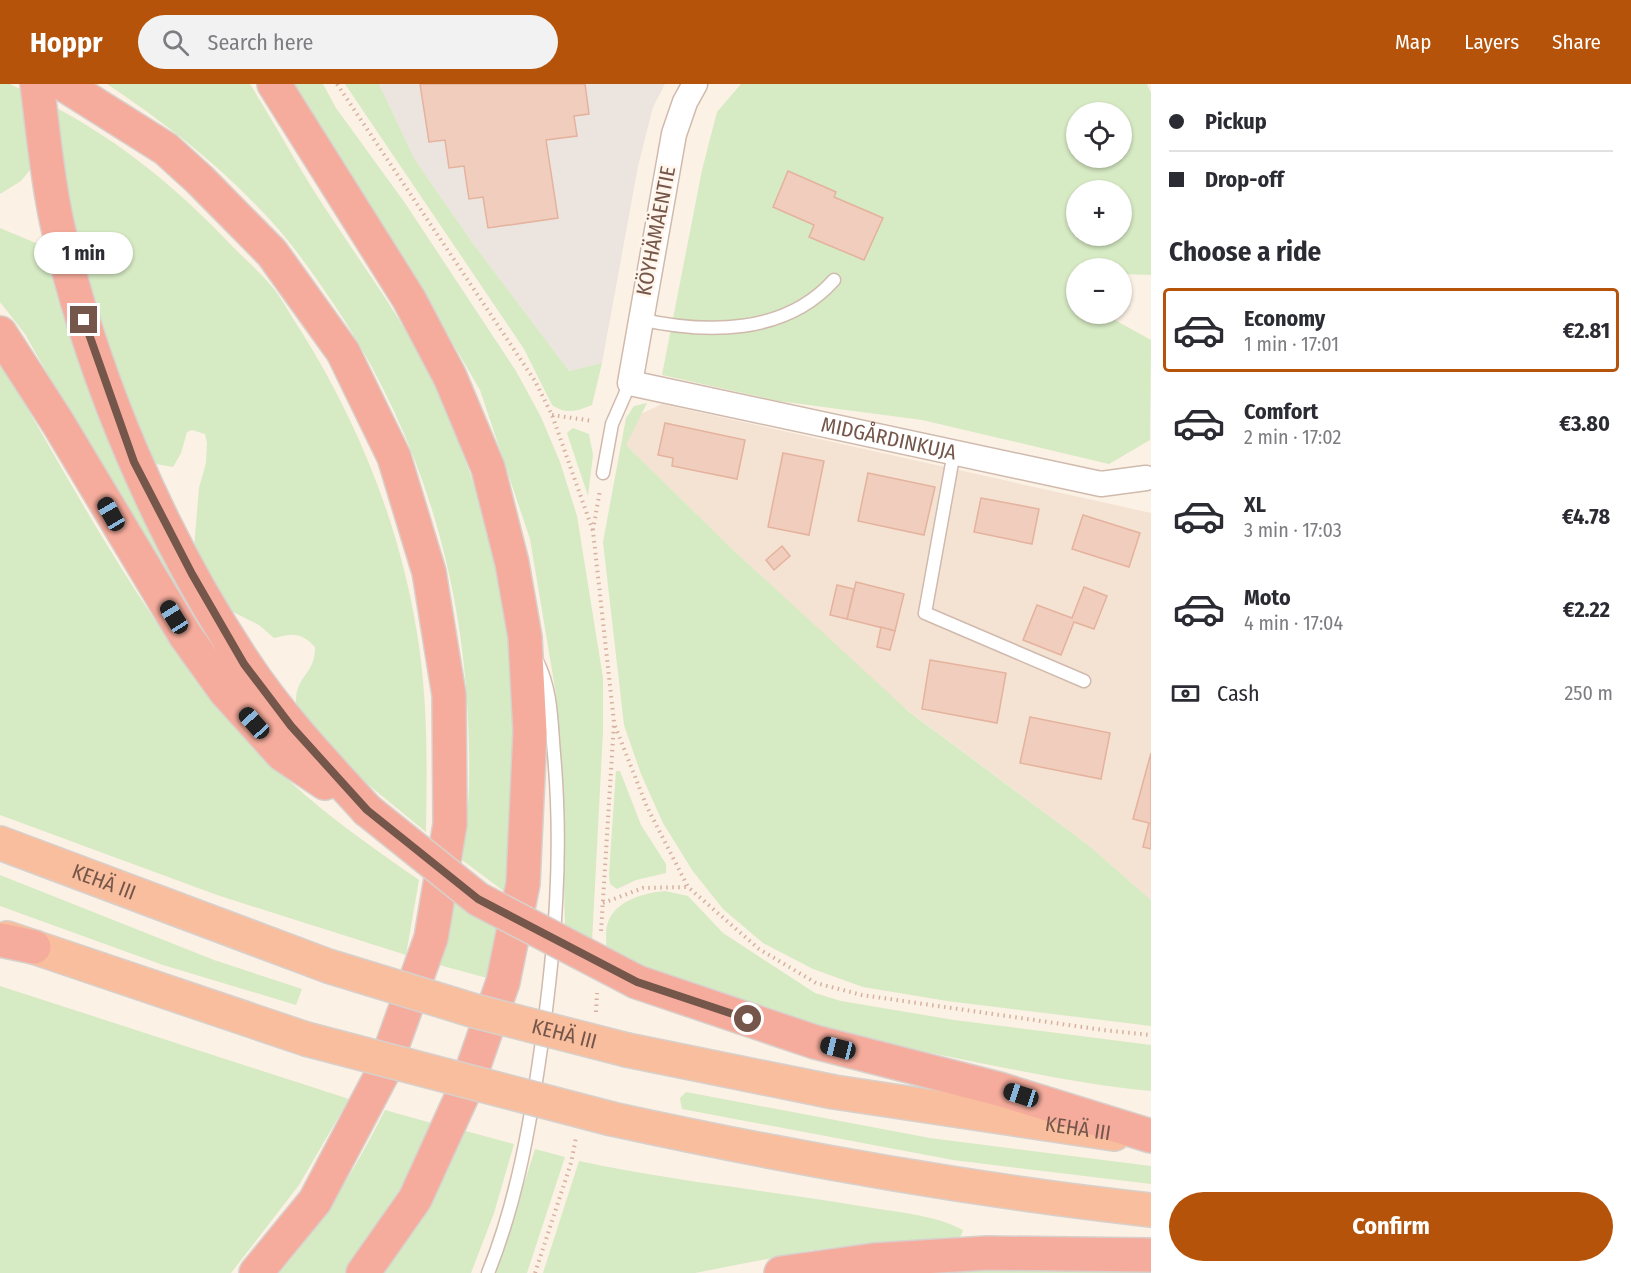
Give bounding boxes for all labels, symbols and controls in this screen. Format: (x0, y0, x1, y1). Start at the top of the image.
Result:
search box (138, 15, 558, 69)
text: Hoppr (30, 26, 102, 59)
icon: search (159, 26, 192, 59)
text: Search here (207, 29, 313, 56)
text: Map (1395, 29, 1431, 55)
text: Layers (1464, 29, 1519, 55)
text: Share (1552, 29, 1601, 55)
map controls (1066, 102, 1132, 324)
button: locate (1066, 102, 1132, 168)
text: Pickup (1205, 108, 1267, 135)
street label: KÖYHÄMÄENTIE (631, 164, 681, 298)
text: Drop-off (1205, 166, 1284, 193)
button: + (1066, 180, 1132, 246)
callout: 1 min (34, 233, 134, 275)
text: Choose a ride (1169, 236, 1321, 268)
text: 1 min (62, 241, 105, 265)
button: − (1066, 258, 1132, 324)
icon: car (1172, 303, 1226, 357)
text: Economy (1244, 305, 1325, 332)
route end (70, 306, 97, 333)
text: €2.81 (1563, 317, 1610, 344)
text: 1 min · 17:01 (1244, 332, 1339, 356)
icon: car (1172, 396, 1226, 450)
text: Comfort (1244, 398, 1318, 425)
text: €3.80 (1559, 410, 1610, 437)
street label: MIDGÅRDINKUJA (819, 411, 959, 466)
text: 2 min · 17:02 (1244, 425, 1341, 449)
icon: car (1172, 489, 1226, 543)
text: XL (1244, 491, 1266, 518)
car (94, 494, 128, 534)
text: €4.78 (1562, 503, 1610, 530)
text: 3 min · 17:03 (1244, 518, 1342, 542)
icon: car (1172, 582, 1226, 636)
text: Moto (1244, 584, 1291, 611)
text: €2.22 (1563, 596, 1610, 623)
car (157, 597, 191, 637)
text: 4 min · 17:04 (1244, 611, 1343, 635)
icon: cash (1169, 677, 1202, 710)
text: Cash (1217, 680, 1260, 707)
text: 250 m (1565, 681, 1613, 705)
car (235, 704, 273, 742)
street label: KEHÄ III (68, 858, 140, 906)
route start (734, 1005, 761, 1032)
street label: KEHÄ III (529, 1013, 600, 1055)
car (818, 1035, 858, 1061)
car (1001, 1081, 1041, 1109)
street label: KEHÄ III (1043, 1111, 1113, 1146)
button: Confirm (1169, 1192, 1613, 1261)

